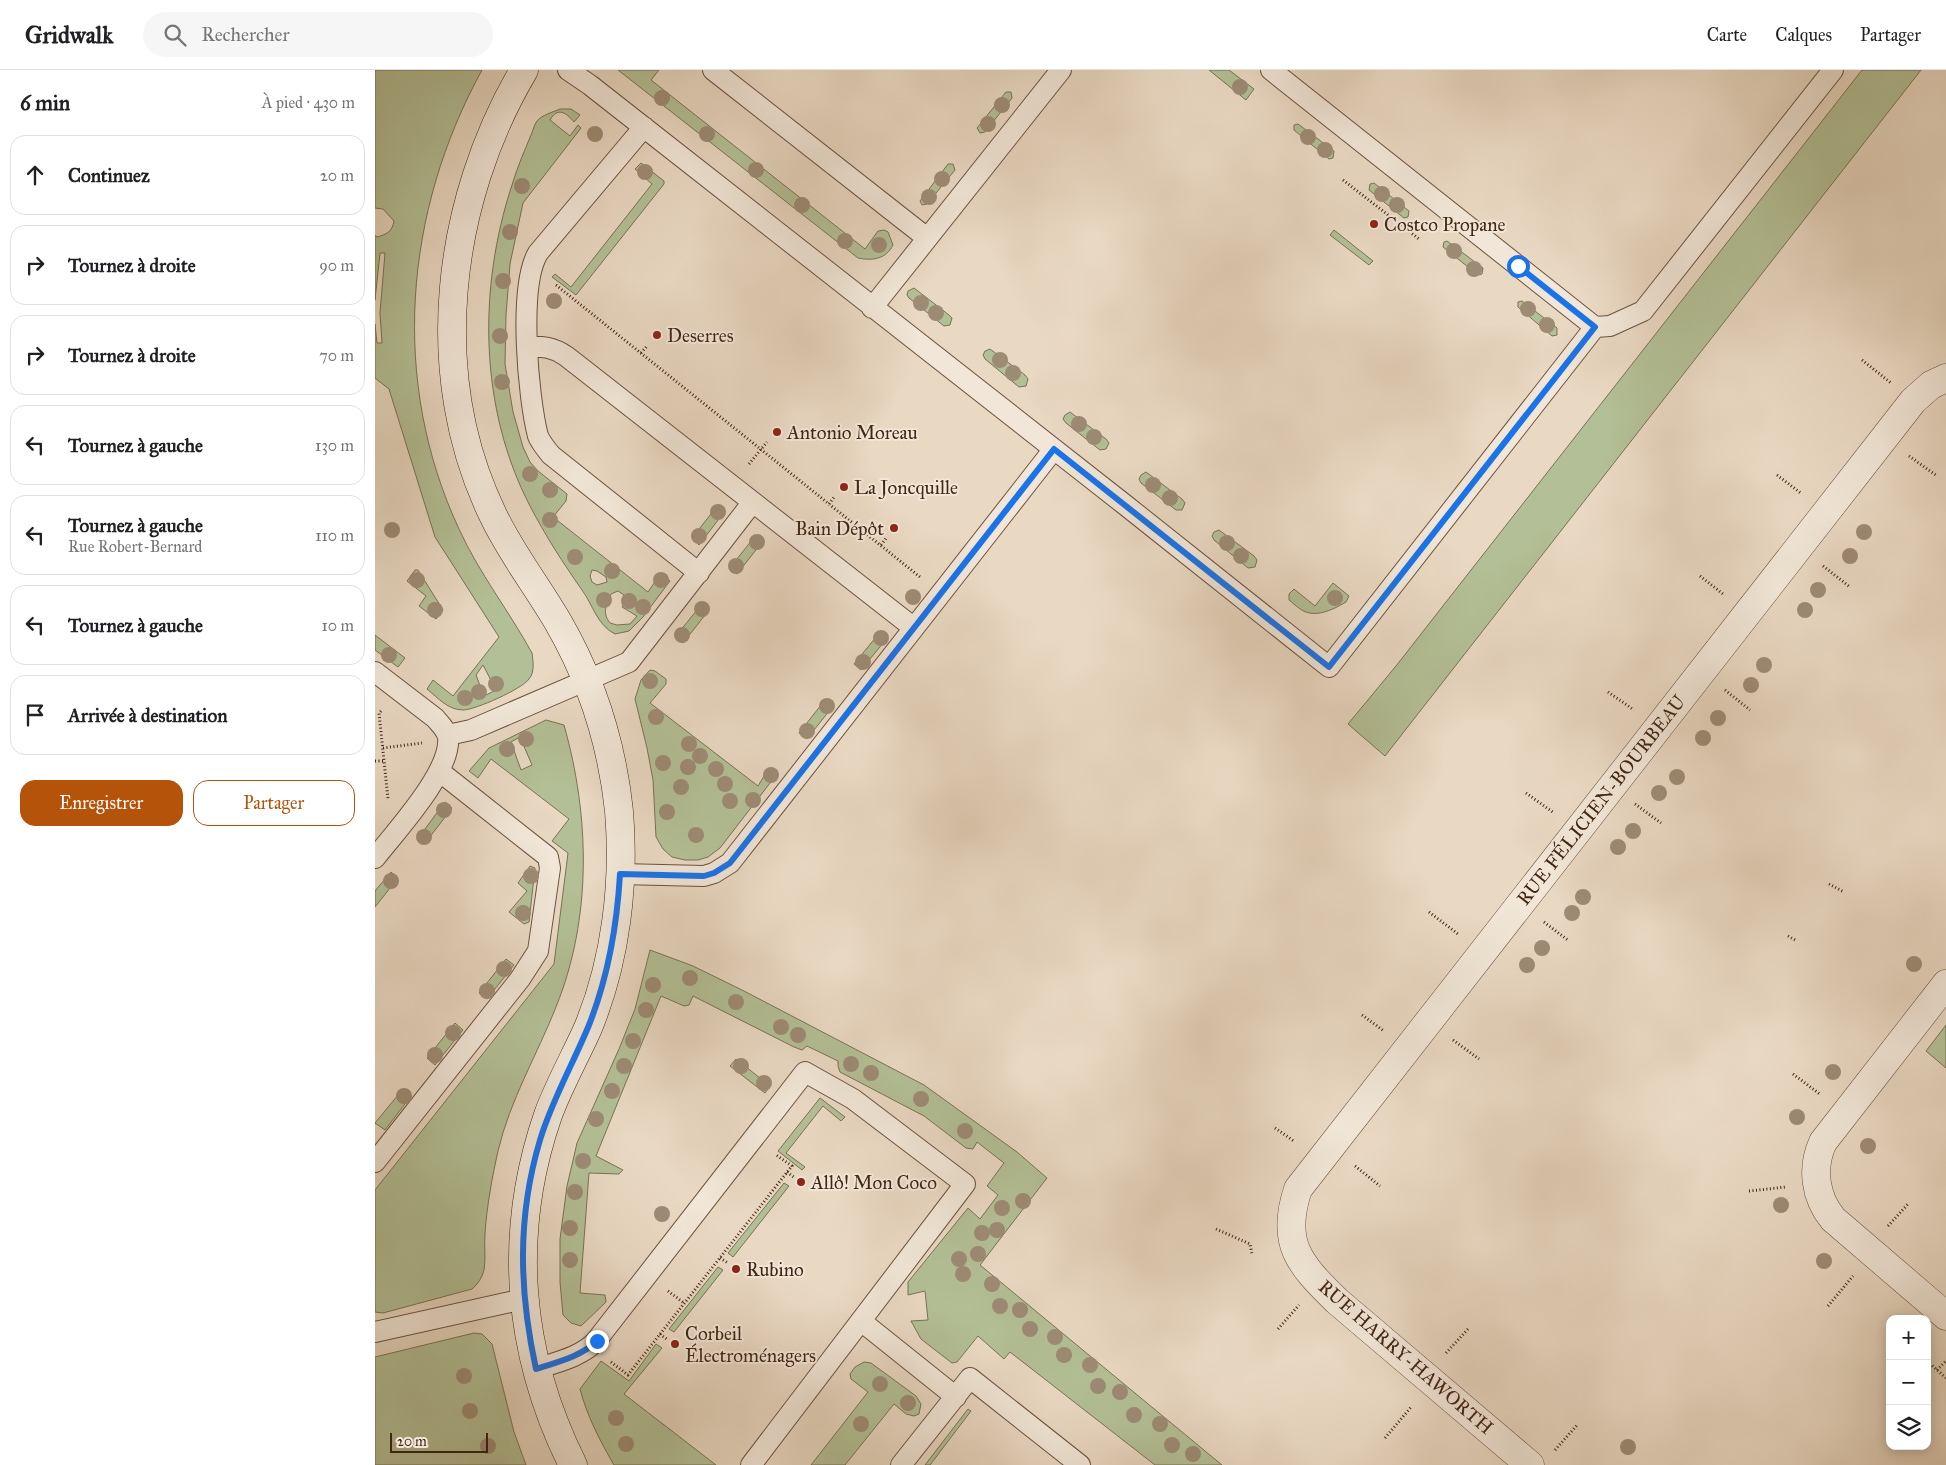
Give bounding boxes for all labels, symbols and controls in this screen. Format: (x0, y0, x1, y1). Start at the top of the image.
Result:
search box (143, 12, 493, 57)
text: Gridwalk (25, 20, 113, 50)
icon: search (161, 21, 189, 49)
text: Rechercher (201, 23, 290, 46)
text: Carte (1707, 24, 1747, 46)
text: Calques (1775, 24, 1832, 46)
text: Partager (1860, 24, 1921, 46)
text: 6 min (20, 90, 70, 116)
text: À pied · 430 m (262, 93, 355, 112)
icon: ahead (21, 161, 49, 189)
text: Continuez (68, 164, 150, 187)
text: 20 m (320, 166, 354, 185)
place label: Costco Propane (1384, 213, 1505, 236)
marker: Costco Propane (1368, 218, 1380, 230)
icon: right (21, 251, 49, 279)
text: Tournez à droite (68, 254, 196, 277)
route start (1507, 255, 1530, 278)
text: 90 m (319, 256, 354, 275)
place label: Deserres (667, 324, 734, 347)
marker: Deserres (651, 329, 663, 341)
icon: right (21, 341, 49, 369)
text: Tournez à droite (68, 344, 196, 367)
text: 70 m (319, 346, 354, 365)
place label: Antonio Moreau (786, 421, 918, 444)
marker: Antonio Moreau (771, 426, 783, 438)
icon: left (21, 431, 49, 459)
text: Tournez à gauche (68, 434, 203, 457)
text: 130 m (315, 436, 354, 455)
place label: La Joncquille (854, 476, 958, 500)
marker: La Joncquille (838, 481, 850, 493)
text: Tournez à gauche (68, 514, 203, 537)
place label: Bain Dépôt (795, 517, 884, 540)
icon: left (21, 521, 49, 549)
marker: Bain Dépôt (888, 522, 900, 534)
text: 110 m (315, 526, 354, 545)
text: Rue Robert-Bernard (68, 537, 202, 556)
icon: left (21, 611, 49, 639)
text: Tournez à gauche (68, 614, 203, 637)
text: 10 m (322, 616, 354, 635)
street label: RUE FÉLICIEN-BOURBEAU (1511, 690, 1690, 910)
icon: arrive (21, 701, 49, 729)
text: Arrivée à destination (68, 704, 227, 727)
button: Enregistrer (20, 780, 183, 826)
button: Partager (193, 780, 355, 826)
place label: Allô! Mon Coco (810, 1171, 937, 1194)
marker: Allô! Mon Coco (795, 1176, 807, 1188)
place label: Rubino (746, 1258, 804, 1281)
marker: Rubino (730, 1263, 742, 1275)
street label: RUE HARRY-HAWORTH (1314, 1275, 1498, 1439)
map controls (1886, 1315, 1931, 1450)
button: + (1886, 1315, 1931, 1360)
place label: Corbeil Électroménagers (685, 1322, 816, 1368)
route end (586, 1330, 609, 1353)
marker: Corbeil Électroménagers (669, 1338, 681, 1350)
button: − (1886, 1360, 1931, 1405)
button: layers (1886, 1405, 1931, 1450)
scale bar (390, 1430, 487, 1453)
text: 20 m (397, 1433, 427, 1450)

